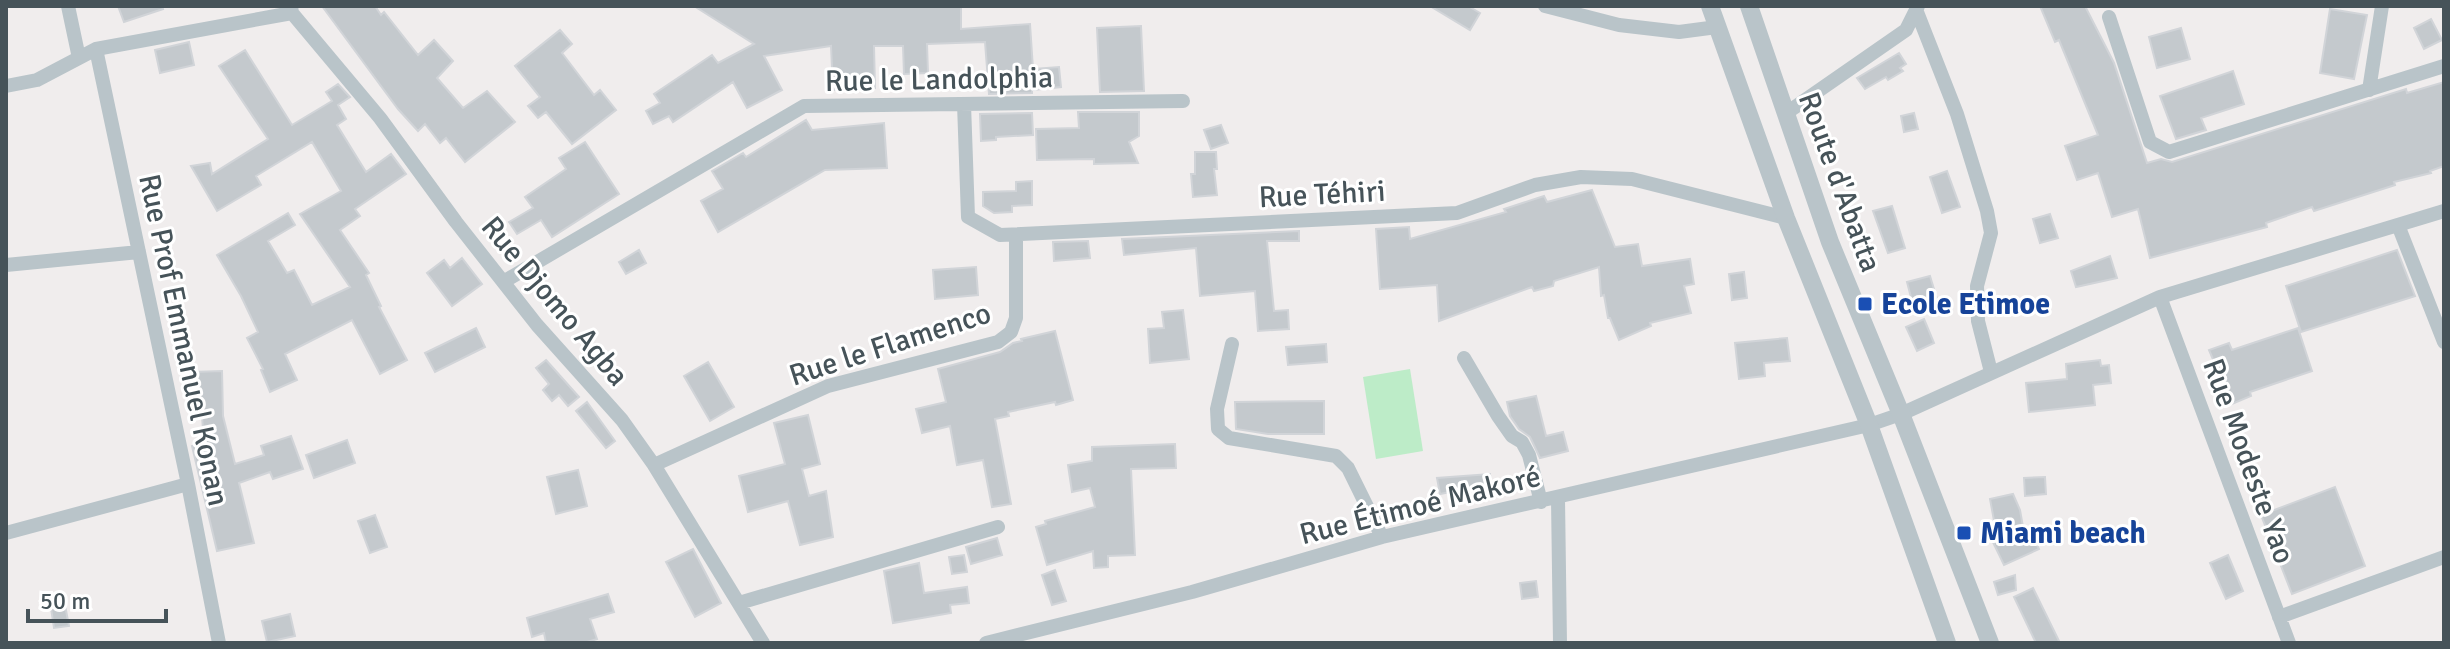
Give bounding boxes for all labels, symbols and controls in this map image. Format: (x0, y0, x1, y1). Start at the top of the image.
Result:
street label: Rue le Landolphia (825, 59, 1053, 100)
street label: Route d'Abatta (1790, 87, 1889, 277)
street label: Rue Prof Emmanuel Konan (130, 171, 237, 509)
street label: Rue Téhiri (1258, 173, 1386, 216)
street label: Rue Djomo Agba (473, 209, 636, 394)
place label: Ecole Etimoe (1881, 286, 2050, 323)
street label: Rue le Flamenco (785, 294, 996, 395)
marker: Ecole Etimoe (1856, 295, 1874, 313)
street label: Rue Modeste Yao (2194, 354, 2303, 569)
street label: Rue Étimoé Makoré (1296, 458, 1544, 553)
place label: Miami beach (1980, 515, 2146, 552)
marker: Miami beach (1955, 524, 1973, 542)
scale bar (28, 573, 166, 623)
text: 50 m (40, 586, 90, 616)

